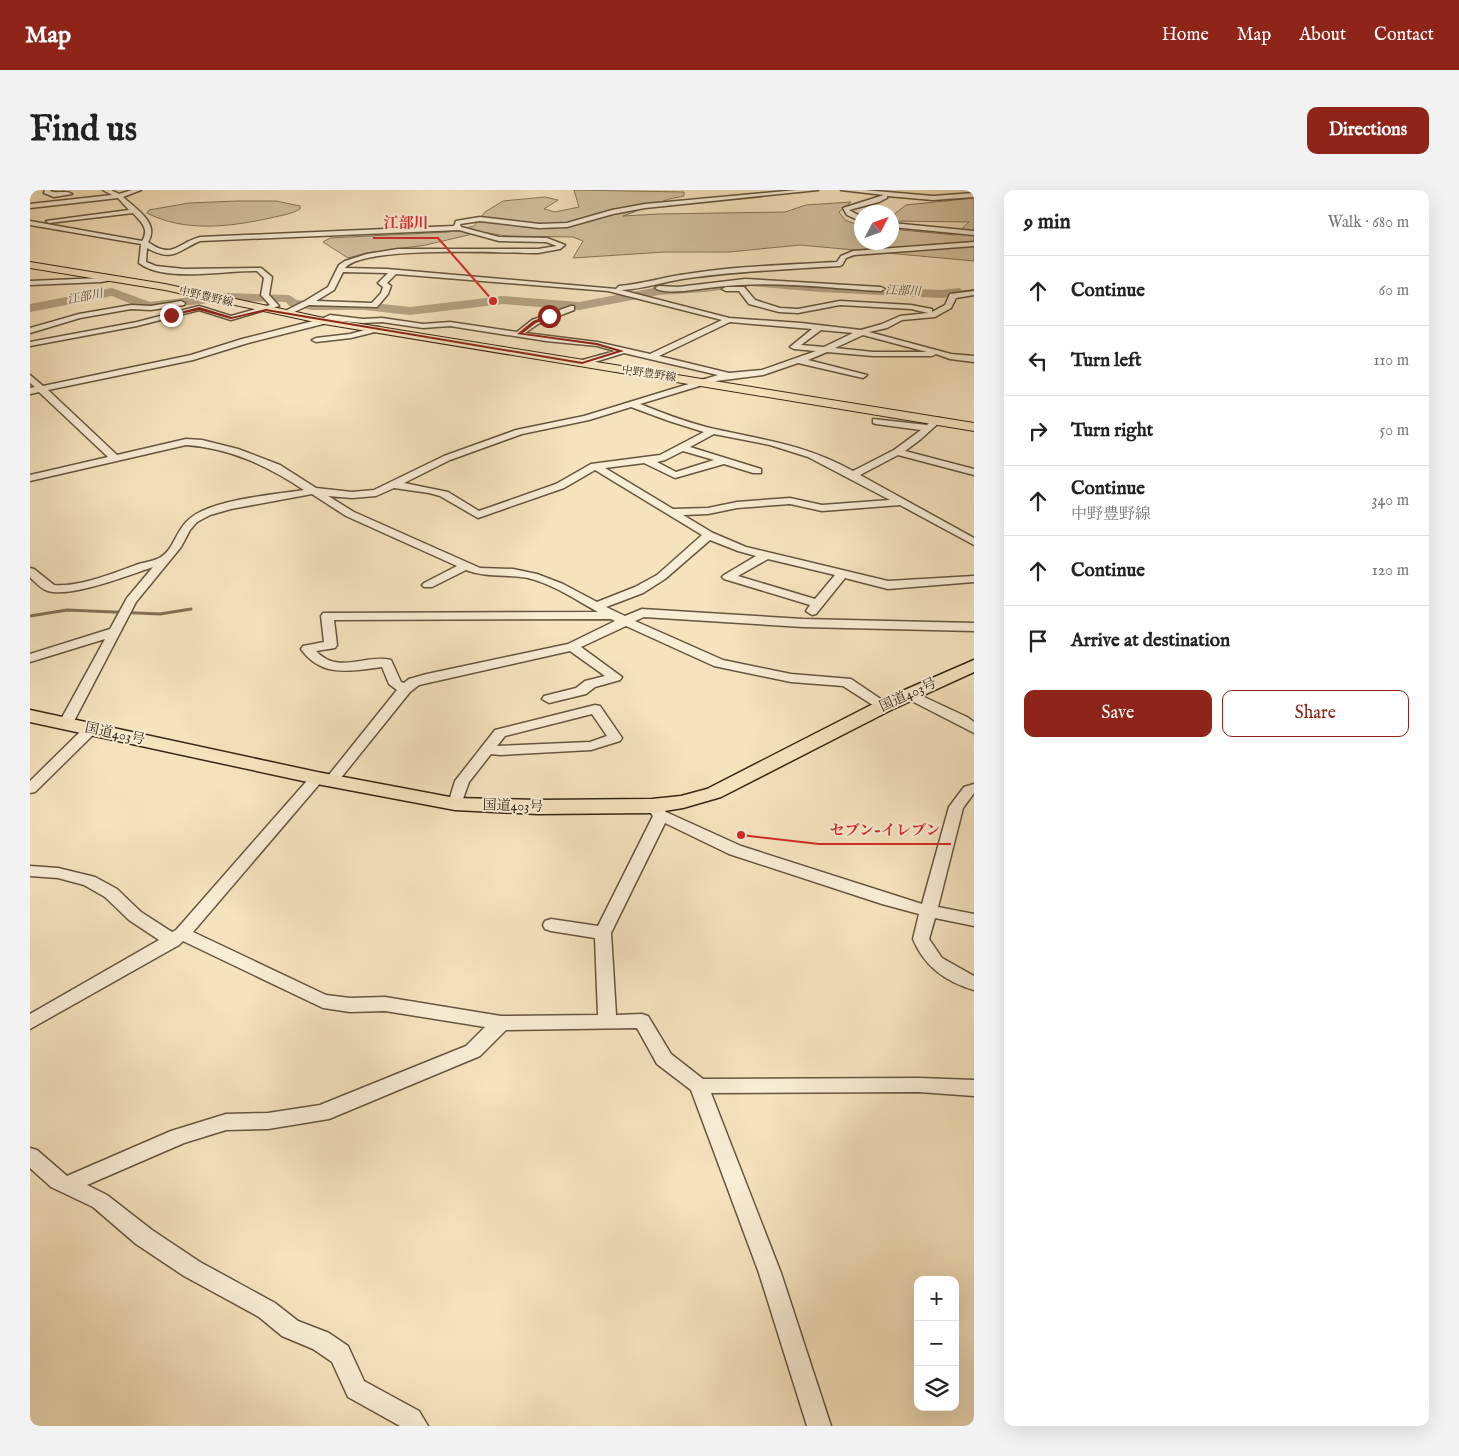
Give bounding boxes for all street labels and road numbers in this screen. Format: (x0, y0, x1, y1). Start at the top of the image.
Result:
street label: 中野豊野線 (178, 284, 234, 310)
street label: 中野豊野線 (621, 363, 677, 385)
street label: 国道403号 (877, 674, 939, 716)
street label: 国道403号 (83, 719, 147, 749)
street label: 国道403号 (482, 796, 544, 816)

